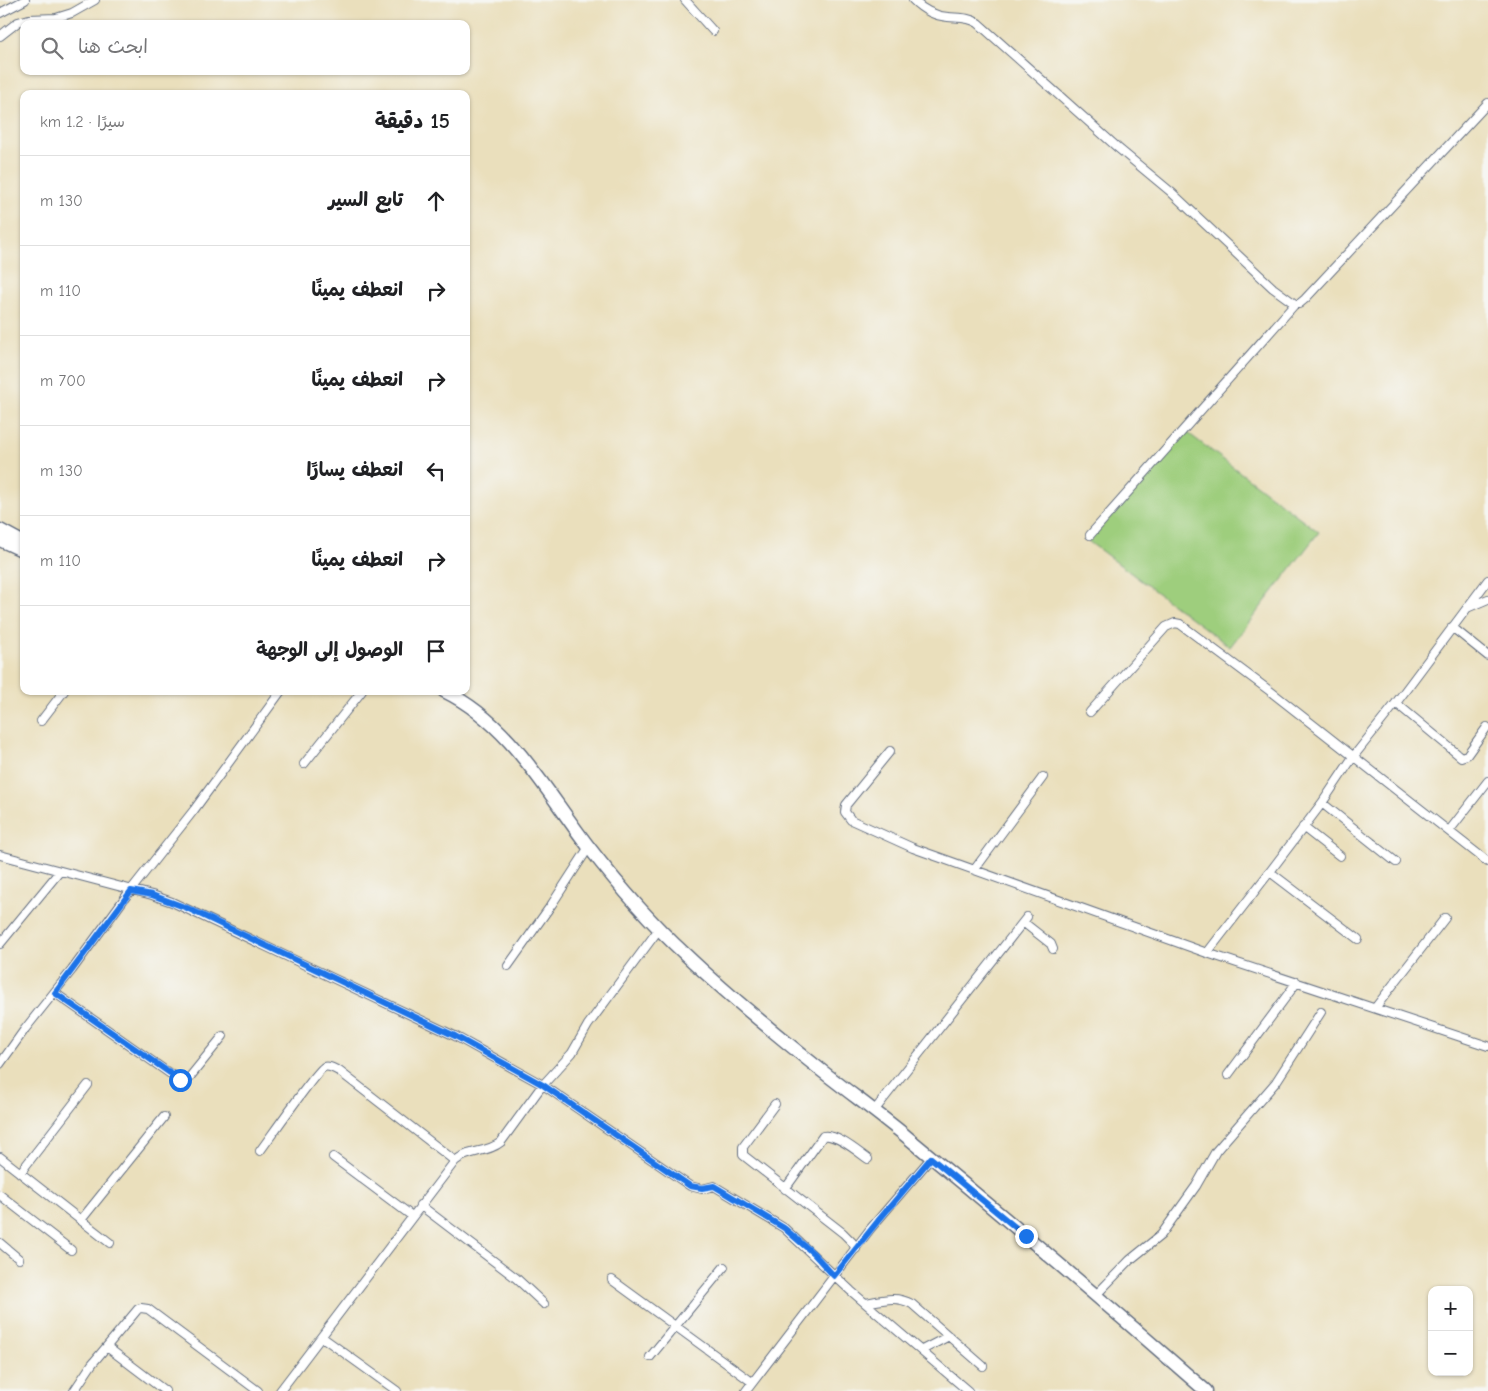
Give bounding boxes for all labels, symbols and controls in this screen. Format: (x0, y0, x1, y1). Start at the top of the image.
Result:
search box (20, 20, 470, 75)
icon: search (38, 34, 66, 62)
text: ابحث هنا (78, 36, 148, 58)
text: 15 دقيقة (375, 109, 450, 133)
text: سيرًا · 1.2 km (40, 113, 125, 131)
icon: ahead (422, 187, 450, 215)
text: تابع السير (329, 189, 403, 211)
text: 130 m (40, 192, 83, 210)
icon: right (422, 277, 450, 305)
text: انعطف يمينًا (311, 279, 403, 301)
text: 110 m (40, 282, 81, 300)
icon: right (422, 367, 450, 395)
text: انعطف يمينًا (311, 369, 403, 391)
text: 700 m (40, 372, 86, 390)
icon: left (422, 457, 450, 485)
text: انعطف يسارًا (306, 459, 403, 481)
text: 130 m (40, 462, 83, 480)
icon: right (422, 547, 450, 575)
text: انعطف يمينًا (311, 549, 403, 571)
text: 110 m (40, 552, 81, 570)
icon: arrive (422, 637, 450, 665)
text: الوصول إلى الوجهة (256, 639, 403, 661)
route start (169, 1069, 192, 1092)
route end (1015, 1225, 1038, 1248)
map controls (1428, 1286, 1473, 1376)
button: + (1428, 1286, 1473, 1331)
button: − (1428, 1331, 1473, 1376)

